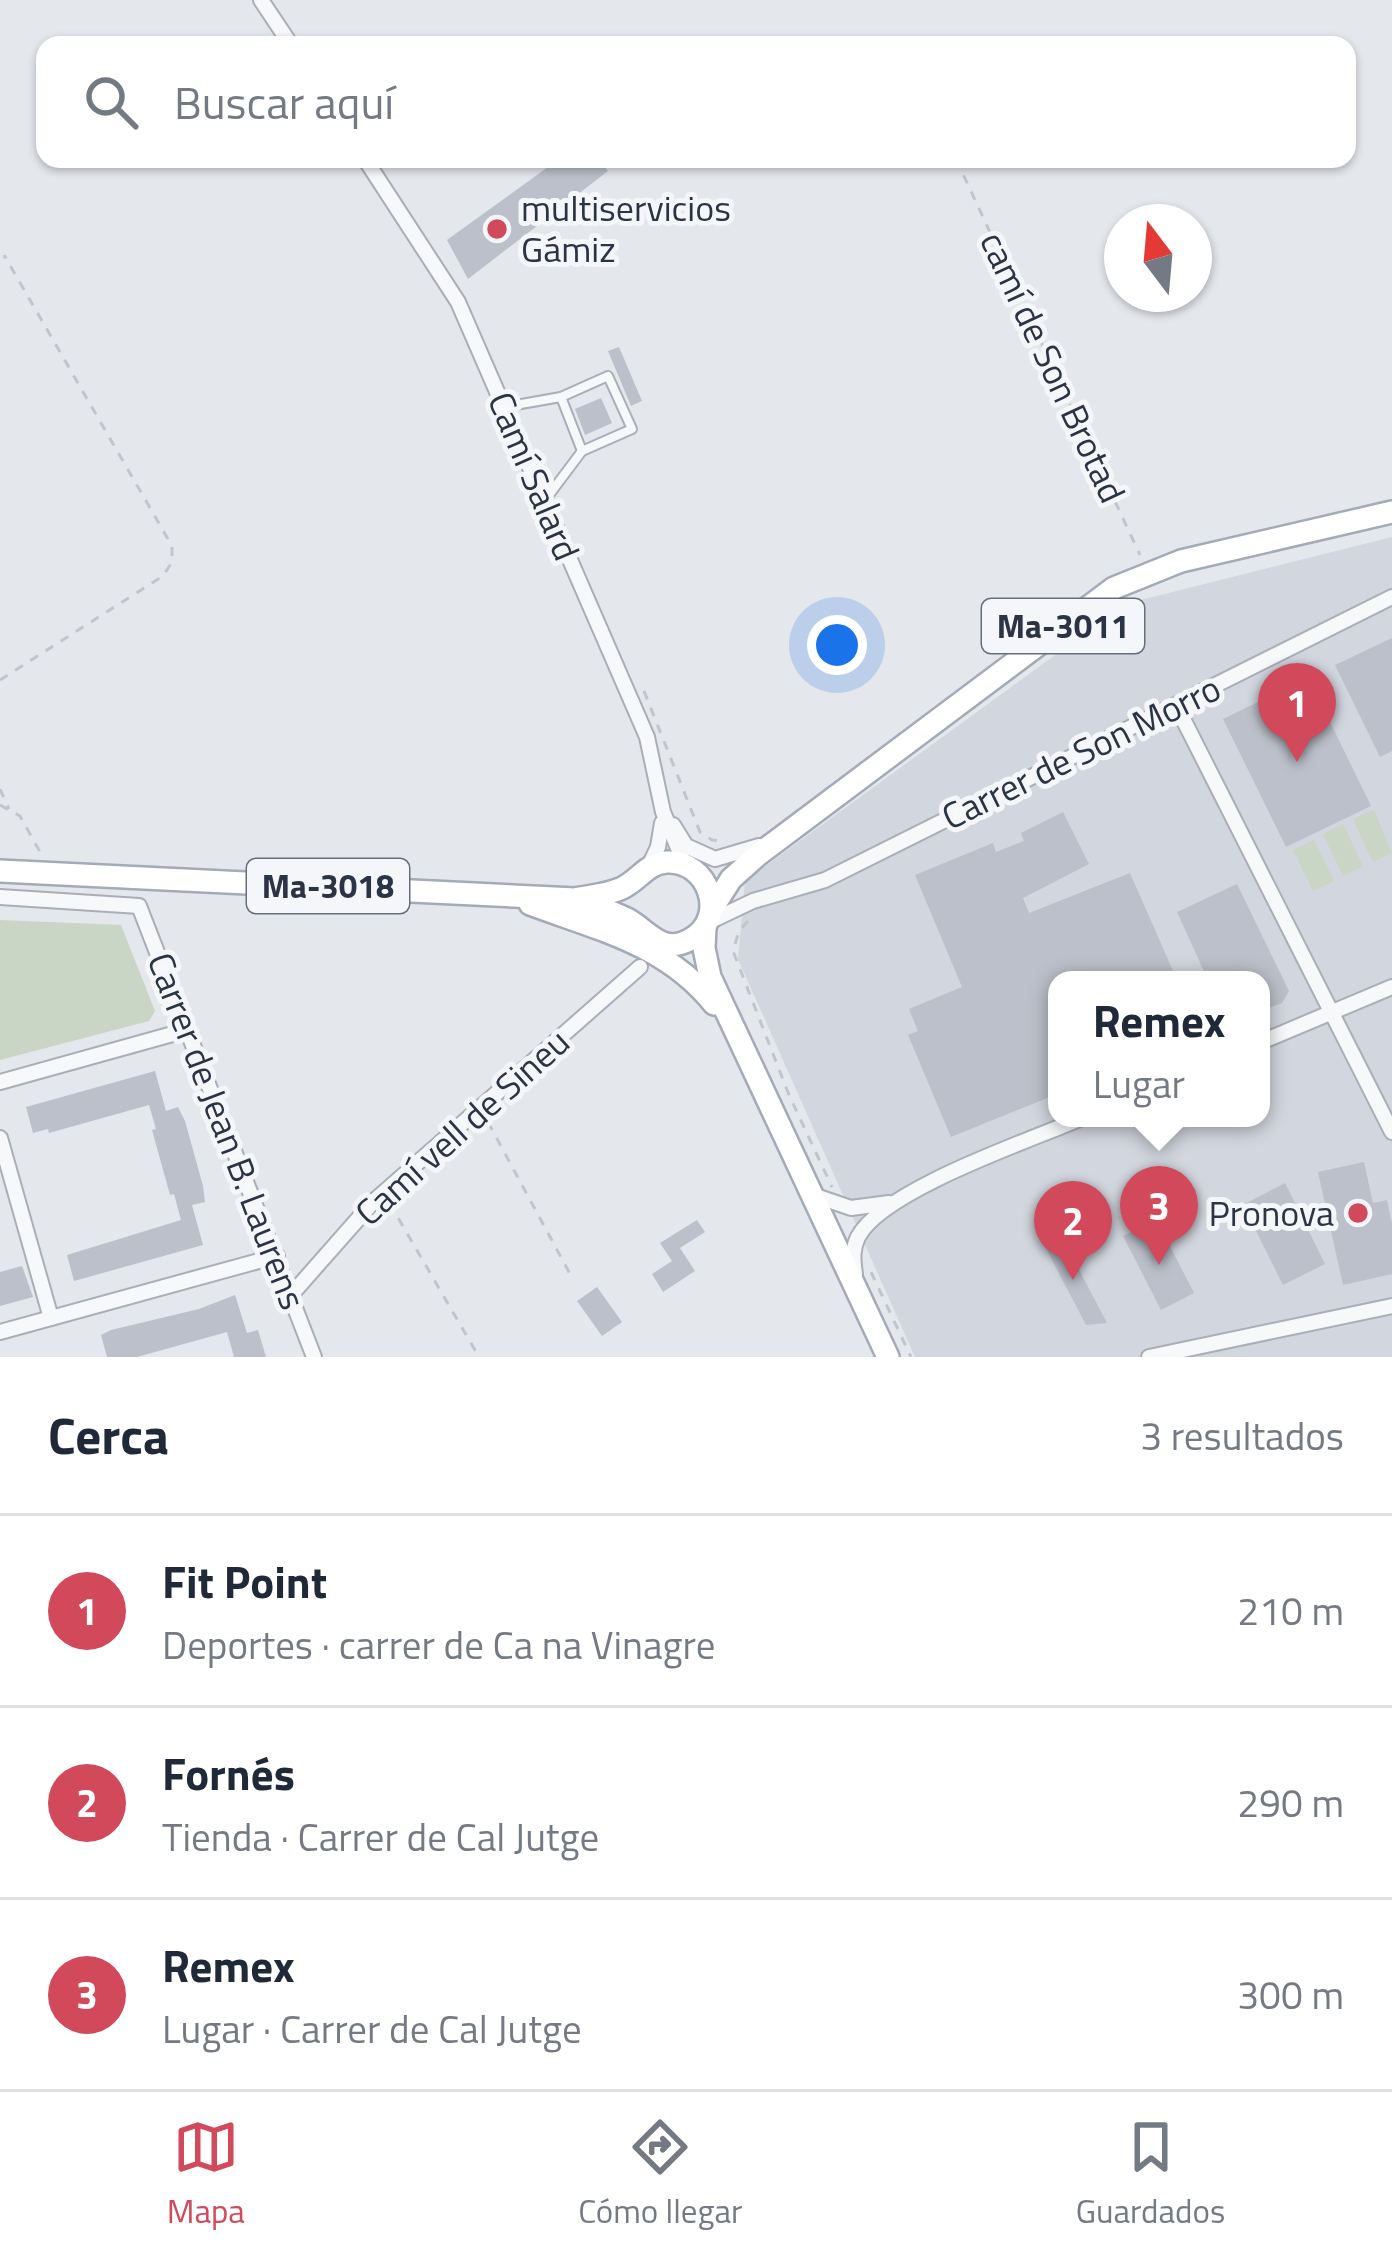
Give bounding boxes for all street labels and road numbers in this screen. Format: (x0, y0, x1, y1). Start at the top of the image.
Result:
street label: camí de Son Brotad (967, 222, 1140, 511)
street label: Camí Salard (474, 383, 595, 569)
road number: Ma-3011 (982, 599, 1144, 653)
street label: Carrer de Son Morro (932, 660, 1230, 843)
road number: Ma-3018 (247, 859, 409, 913)
street label: Carrer de Jean B. Laurens (134, 944, 321, 1317)
street label: Camí vell de Sineu (342, 1015, 581, 1238)

